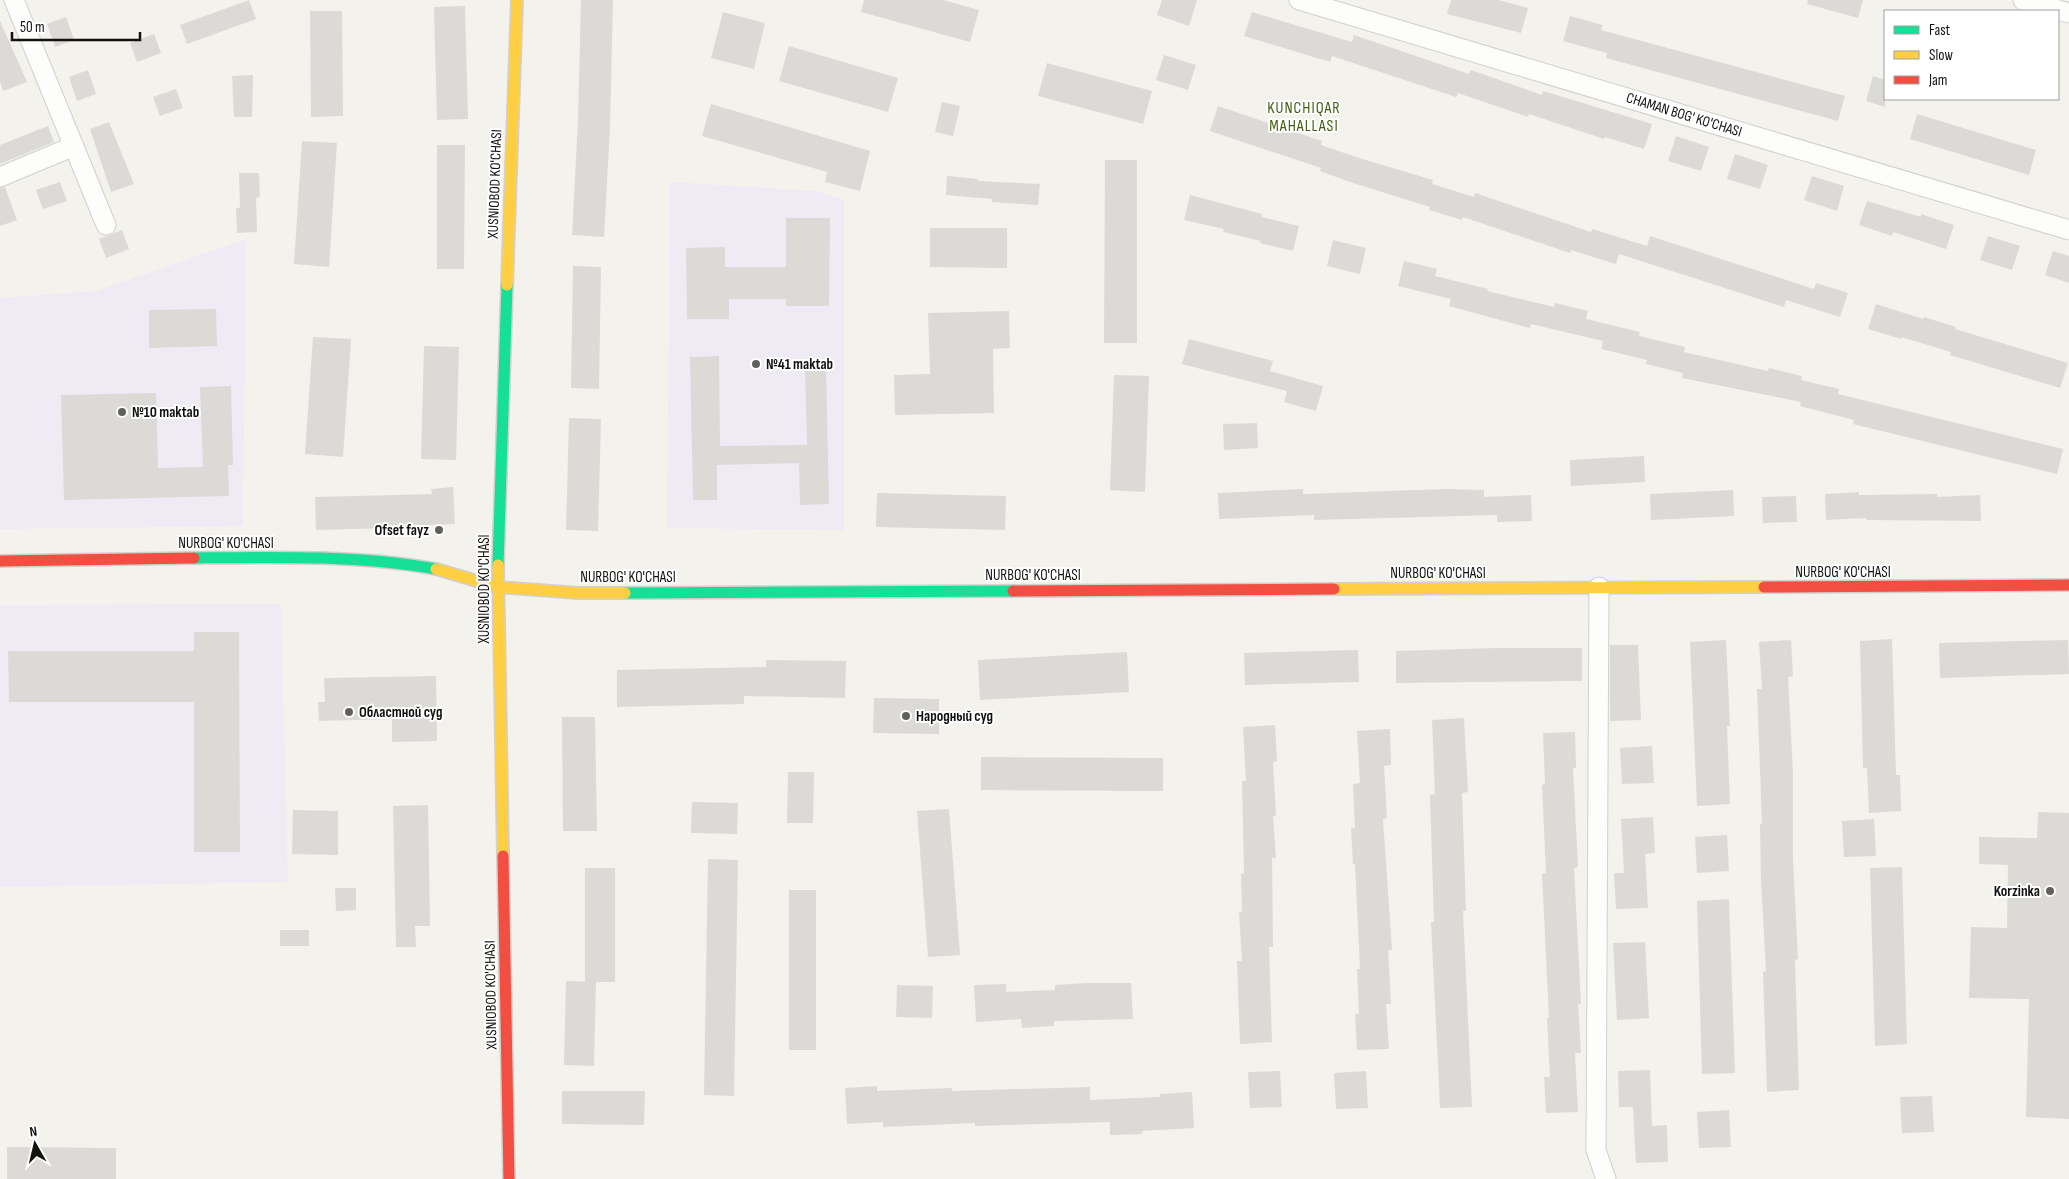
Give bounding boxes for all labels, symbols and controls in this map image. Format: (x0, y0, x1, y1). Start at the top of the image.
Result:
scale bar (12, 10, 140, 42)
legend (1884, 10, 2059, 100)
text: 50 m (20, 18, 45, 37)
text: Fast (1929, 21, 1951, 40)
text: Slow (1929, 46, 1953, 65)
text: Jam (1928, 71, 1947, 90)
street label: CHAMAN BOG' KO'CHASI (1624, 88, 1744, 142)
district label: KUNCHIQAR MAHALLASI (1267, 99, 1341, 136)
street label: XUSNIOBOD KO'CHASI (484, 129, 506, 240)
place label: №41 maktab (766, 355, 833, 374)
marker: №41 maktab (750, 358, 762, 370)
place label: №10 maktab (132, 403, 199, 422)
marker: №10 maktab (116, 406, 128, 418)
place label: Ofset fayz (374, 521, 429, 540)
marker: Ofset fayz (433, 524, 445, 536)
street label: NURBOG' KO'CHASI (178, 534, 274, 553)
street label: XUSNIOBOD KO'CHASI (475, 534, 494, 645)
street label: NURBOG' KO'CHASI (1795, 563, 1891, 582)
street label: NURBOG' KO'CHASI (1390, 564, 1486, 583)
street label: NURBOG' KO'CHASI (985, 566, 1081, 585)
street label: NURBOG' KO'CHASI (580, 568, 676, 587)
place label: Областной суд (359, 703, 442, 722)
marker: Областной суд (343, 706, 355, 718)
place label: Народный суд (916, 707, 993, 726)
marker: Народный суд (900, 710, 912, 722)
place label: Korzinka (1994, 882, 2040, 901)
marker: Korzinka (2044, 885, 2056, 897)
street label: XUSNIOBOD KO'CHASI (481, 940, 501, 1051)
north arrow (10, 1119, 60, 1169)
text: N (28, 1123, 38, 1141)

